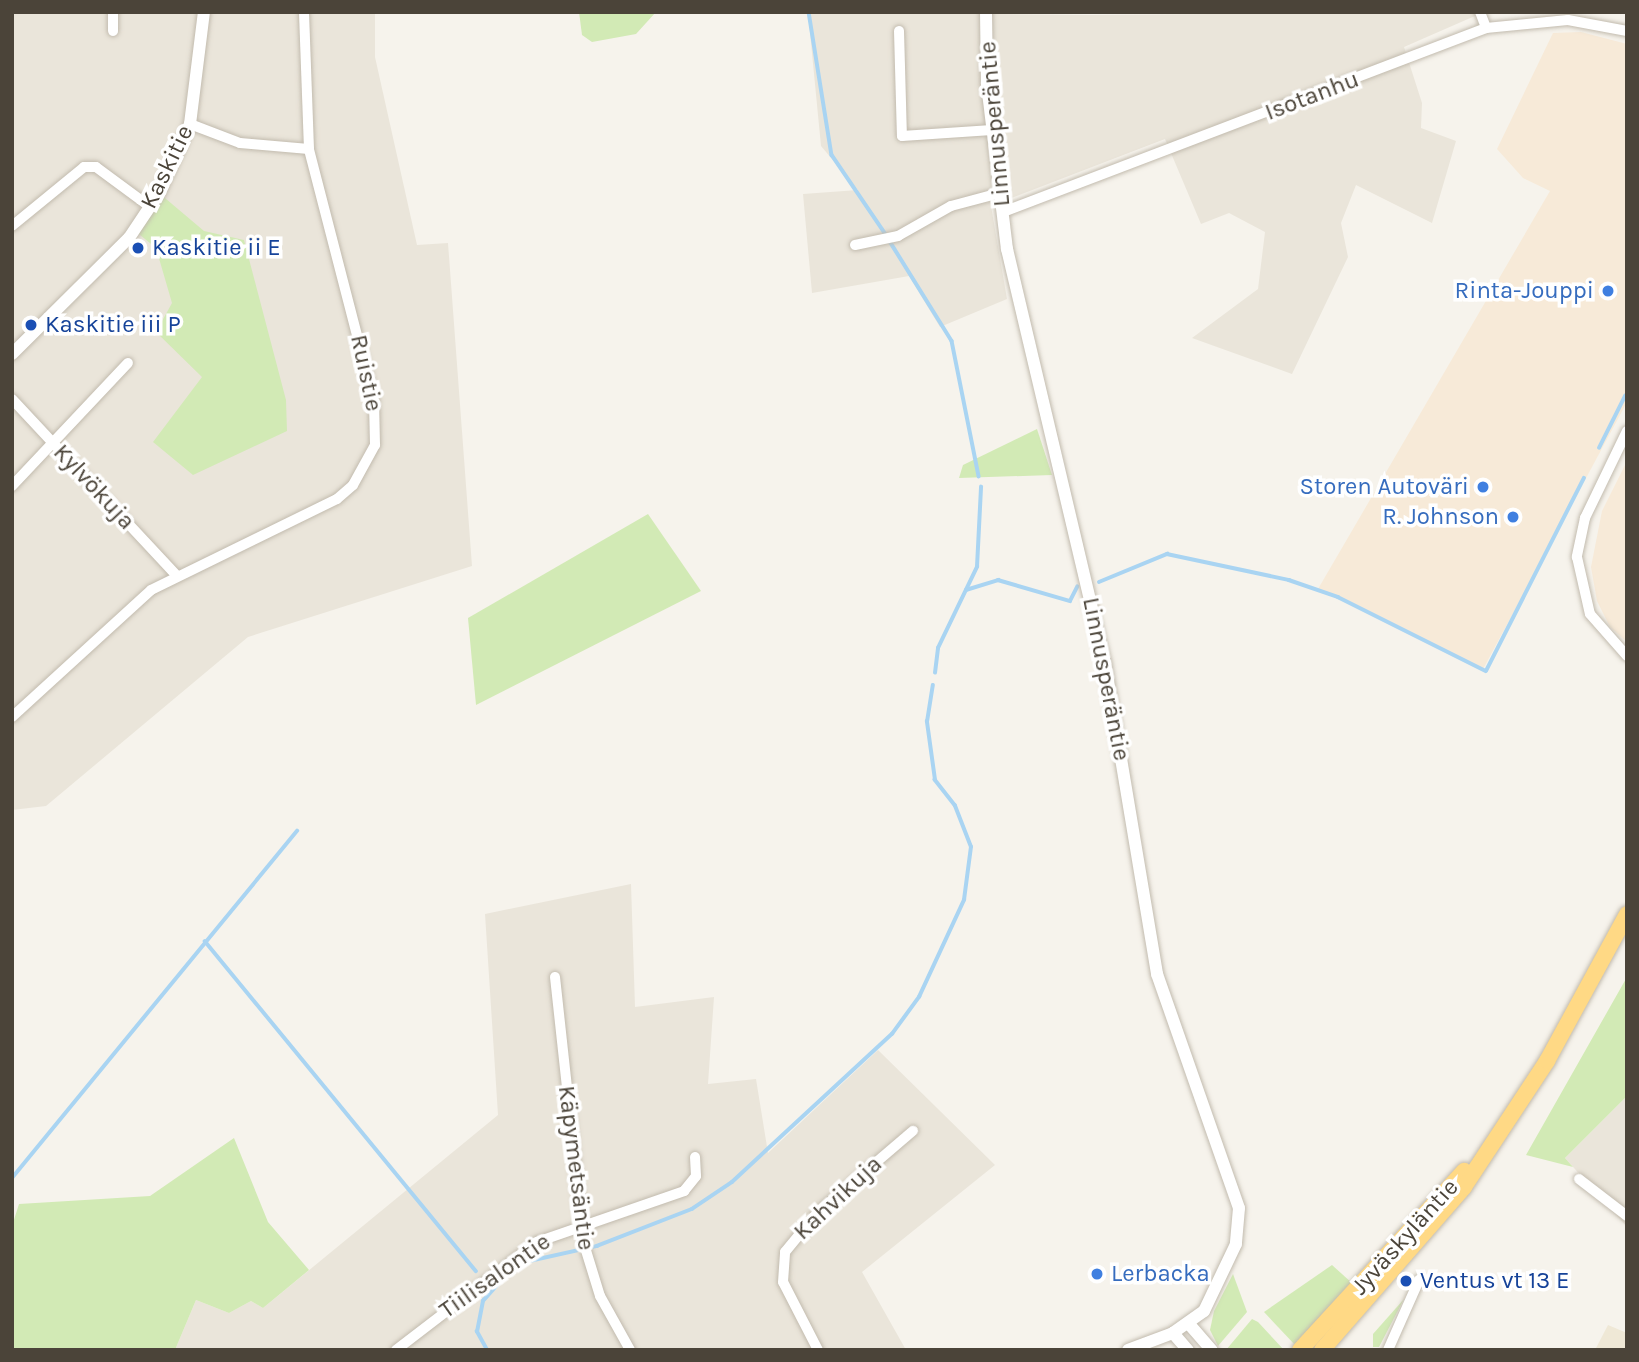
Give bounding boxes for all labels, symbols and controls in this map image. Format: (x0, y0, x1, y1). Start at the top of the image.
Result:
street label: Linnusperäntie (973, 40, 1017, 208)
street label: Isotanhu (1261, 65, 1363, 127)
street label: Kaskitie (134, 120, 200, 214)
place label: Kaskitie ii E (152, 234, 281, 262)
marker: Kaskitie ii E (130, 240, 146, 256)
place label: Rinta-Jouppi (1455, 277, 1594, 305)
marker: Rinta-Jouppi (1600, 283, 1616, 299)
place label: Kaskitie iii P (45, 311, 181, 339)
marker: Kaskitie iii P (23, 317, 39, 333)
street label: Ruistie (344, 332, 388, 414)
street label: Kylvökuja (47, 438, 141, 536)
place label: Storen Autoväri (1300, 473, 1469, 501)
marker: Storen Autoväri (1475, 479, 1491, 495)
place label: R. Johnson (1382, 503, 1499, 531)
marker: R. Johnson (1505, 509, 1521, 525)
street label: Linnusperäntie (1076, 595, 1136, 763)
street label: Käpymetsäntie (552, 1084, 600, 1252)
street label: Kahvikuja (788, 1150, 888, 1246)
street label: Jyväskyläntie (1345, 1173, 1465, 1301)
street label: Tiilisalontie (434, 1227, 556, 1325)
place label: Lerbacka (1111, 1260, 1210, 1288)
marker: Lerbacka (1089, 1266, 1105, 1282)
place label: Ventus vt 13 E (1420, 1267, 1569, 1295)
marker: Ventus vt 13 E (1398, 1273, 1414, 1289)

